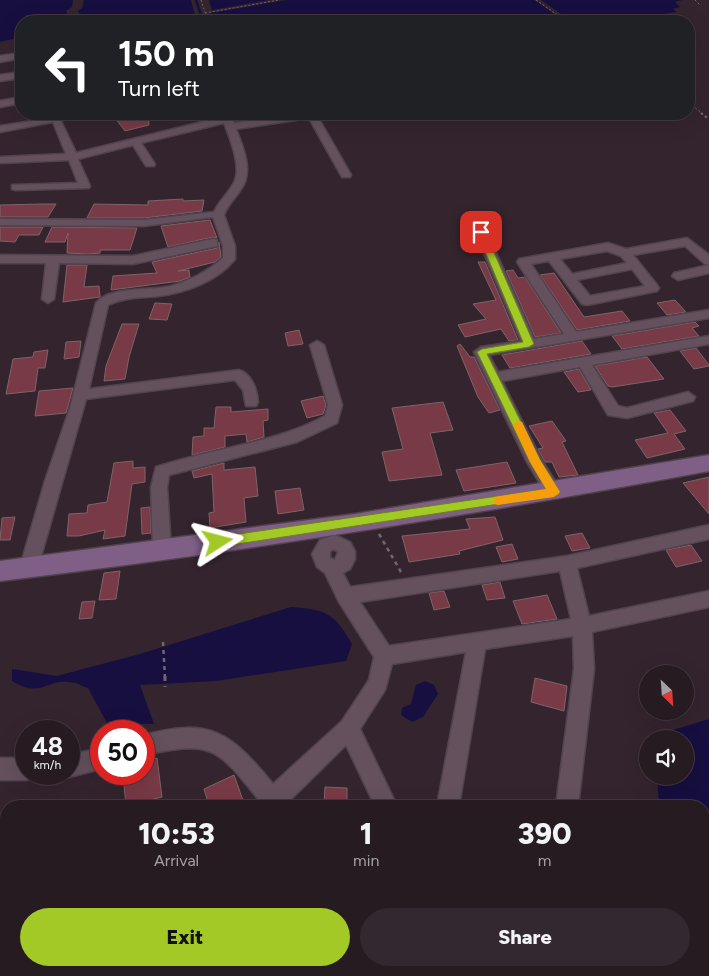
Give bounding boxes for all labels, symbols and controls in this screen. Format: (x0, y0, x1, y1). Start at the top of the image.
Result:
text: 150 m (118, 33, 215, 75)
icon: left (35, 35, 100, 100)
text: Turn left (118, 75, 200, 102)
pin (460, 211, 502, 253)
icon: arrive (467, 218, 495, 246)
position arrow (191, 515, 243, 567)
north arrow (639, 665, 694, 720)
map controls (639, 665, 694, 785)
speed limit sign: 50 (90, 720, 155, 785)
button: sound (639, 730, 694, 785)
text: 48 (32, 731, 63, 761)
text: km/h (34, 758, 61, 772)
text: 10:53 (138, 815, 215, 852)
text: 1 (360, 815, 373, 852)
text: 390 (518, 815, 572, 852)
text: Arrival (154, 851, 199, 870)
text: min (353, 851, 379, 870)
text: m (538, 851, 551, 870)
button: Exit (20, 908, 350, 966)
button: Share (360, 908, 690, 966)

